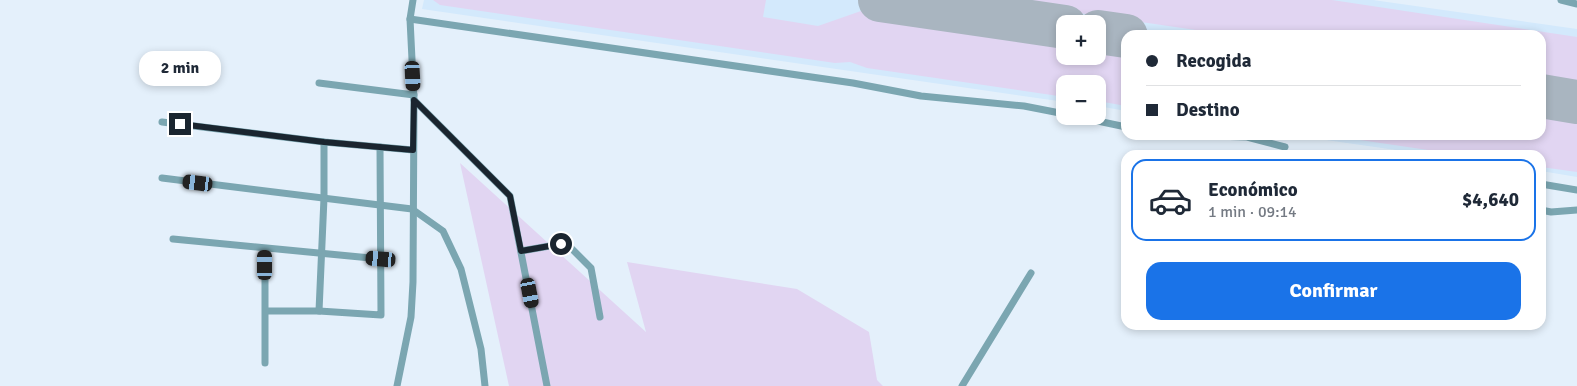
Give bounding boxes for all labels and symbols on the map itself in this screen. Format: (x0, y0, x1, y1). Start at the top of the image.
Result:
callout: 2 min (139, 52, 221, 86)
car (404, 61, 421, 91)
route end (169, 113, 191, 135)
car (182, 174, 213, 192)
route start (550, 233, 572, 255)
car (257, 250, 272, 280)
car (365, 250, 396, 268)
car (519, 277, 540, 309)

